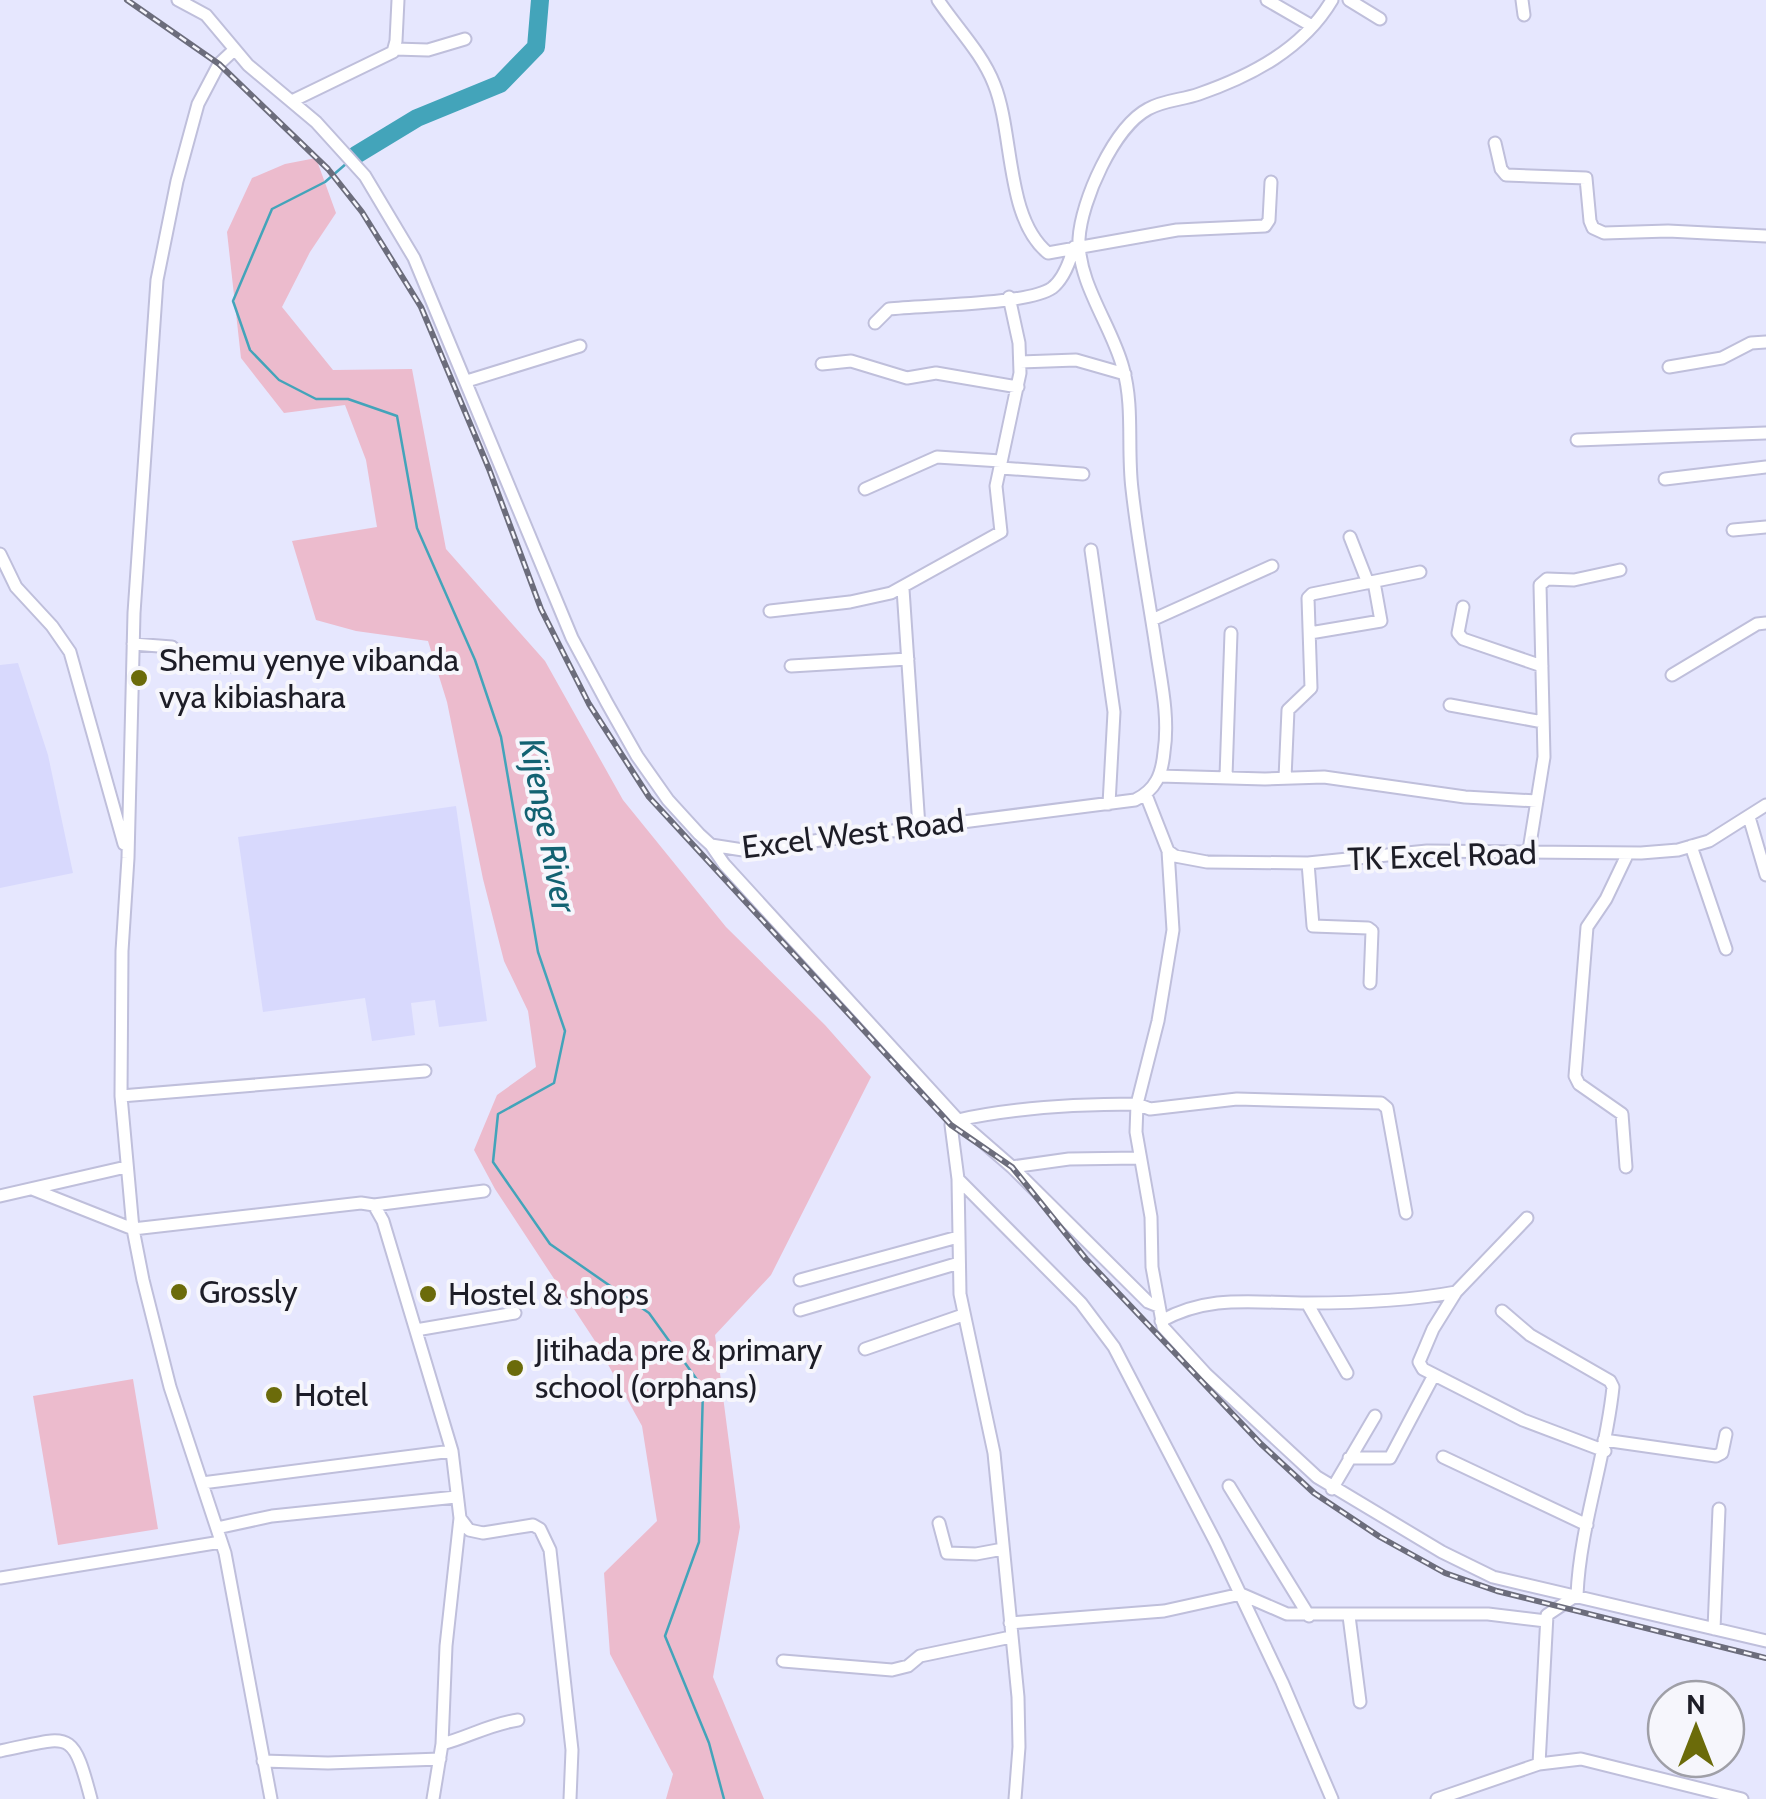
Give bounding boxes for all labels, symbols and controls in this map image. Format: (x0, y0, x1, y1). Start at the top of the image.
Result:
place label: Shemu yenye vibanda vya kibiashara (159, 640, 460, 716)
marker: Shemu yenye vibanda vya kibiashara (128, 667, 150, 689)
water label: Kijenge River (511, 734, 587, 917)
street label: Excel West Road (739, 801, 966, 866)
street label: TK Excel Road (1347, 833, 1537, 878)
place label: Grossly (199, 1272, 298, 1311)
place label: Hostel & shops (448, 1274, 649, 1313)
marker: Grossly (168, 1281, 190, 1303)
marker: Hostel & shops (417, 1283, 439, 1305)
place label: Jitihada pre & primary school (orphans) (534, 1330, 823, 1406)
marker: Jitihada pre & primary school (orphans) (504, 1357, 526, 1379)
place label: Hotel (294, 1375, 369, 1414)
marker: Hotel (263, 1384, 285, 1406)
north arrow (1646, 1679, 1746, 1779)
text: N (1686, 1687, 1706, 1721)

